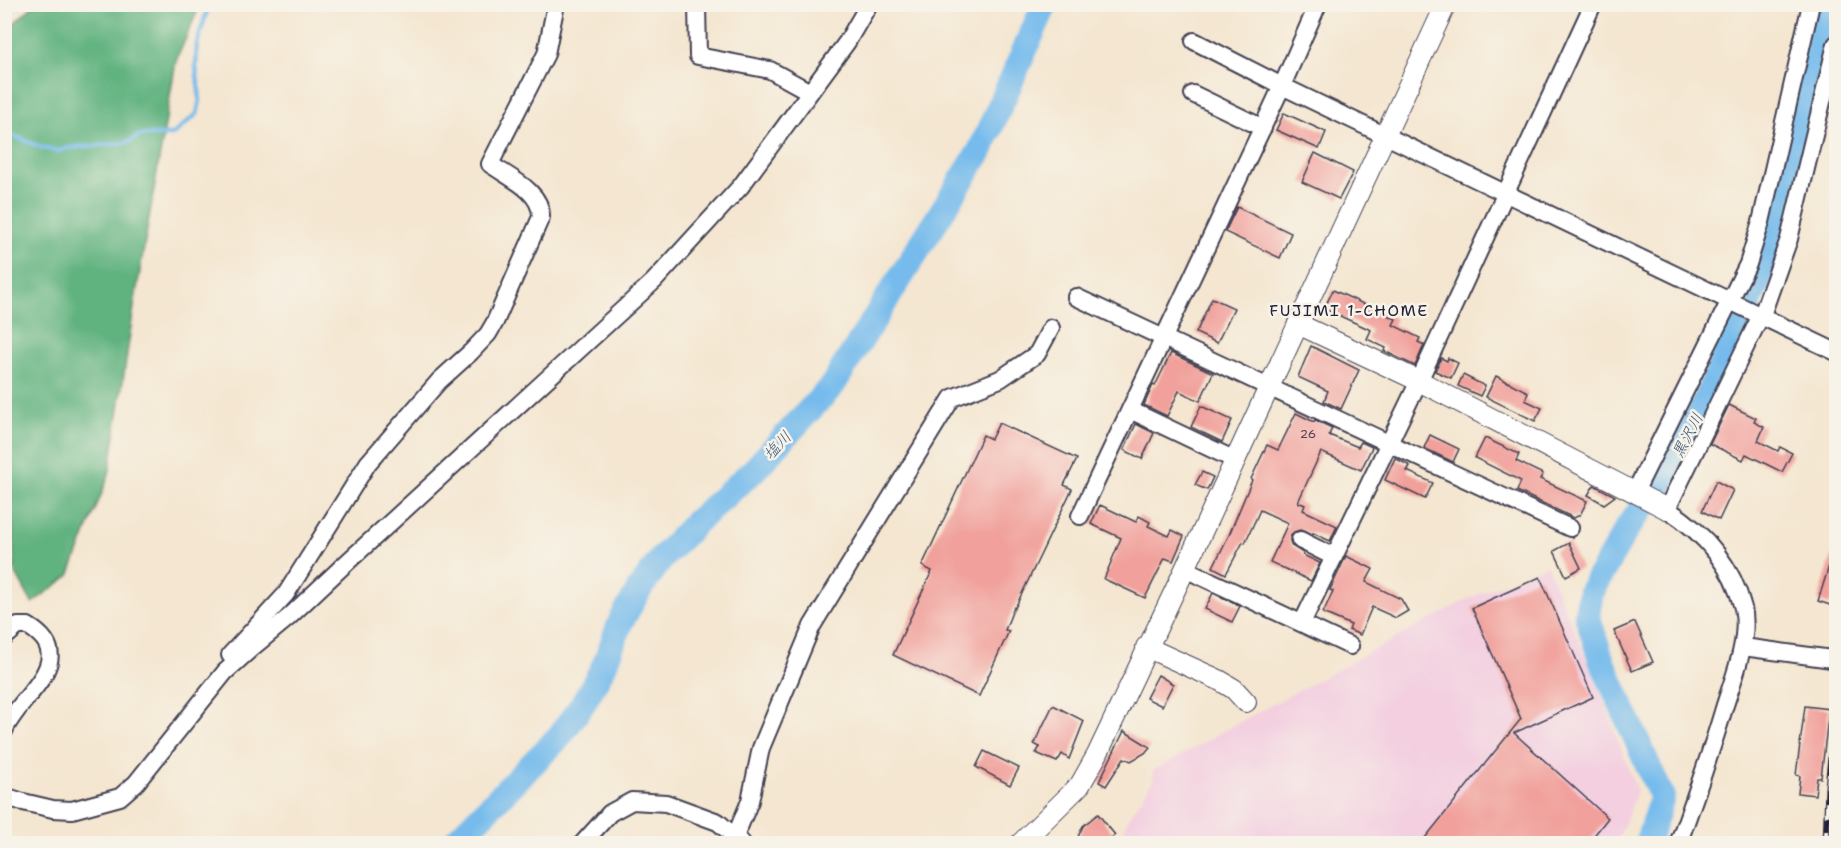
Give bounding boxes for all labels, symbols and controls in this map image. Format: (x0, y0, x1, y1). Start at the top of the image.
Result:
district label: FUJIMI 1-CHOME (1269, 300, 1429, 321)
water label: 黒沢川 (1667, 409, 1708, 461)
water label: 塩川 (759, 426, 796, 464)
house number: 26 (1300, 426, 1316, 442)

